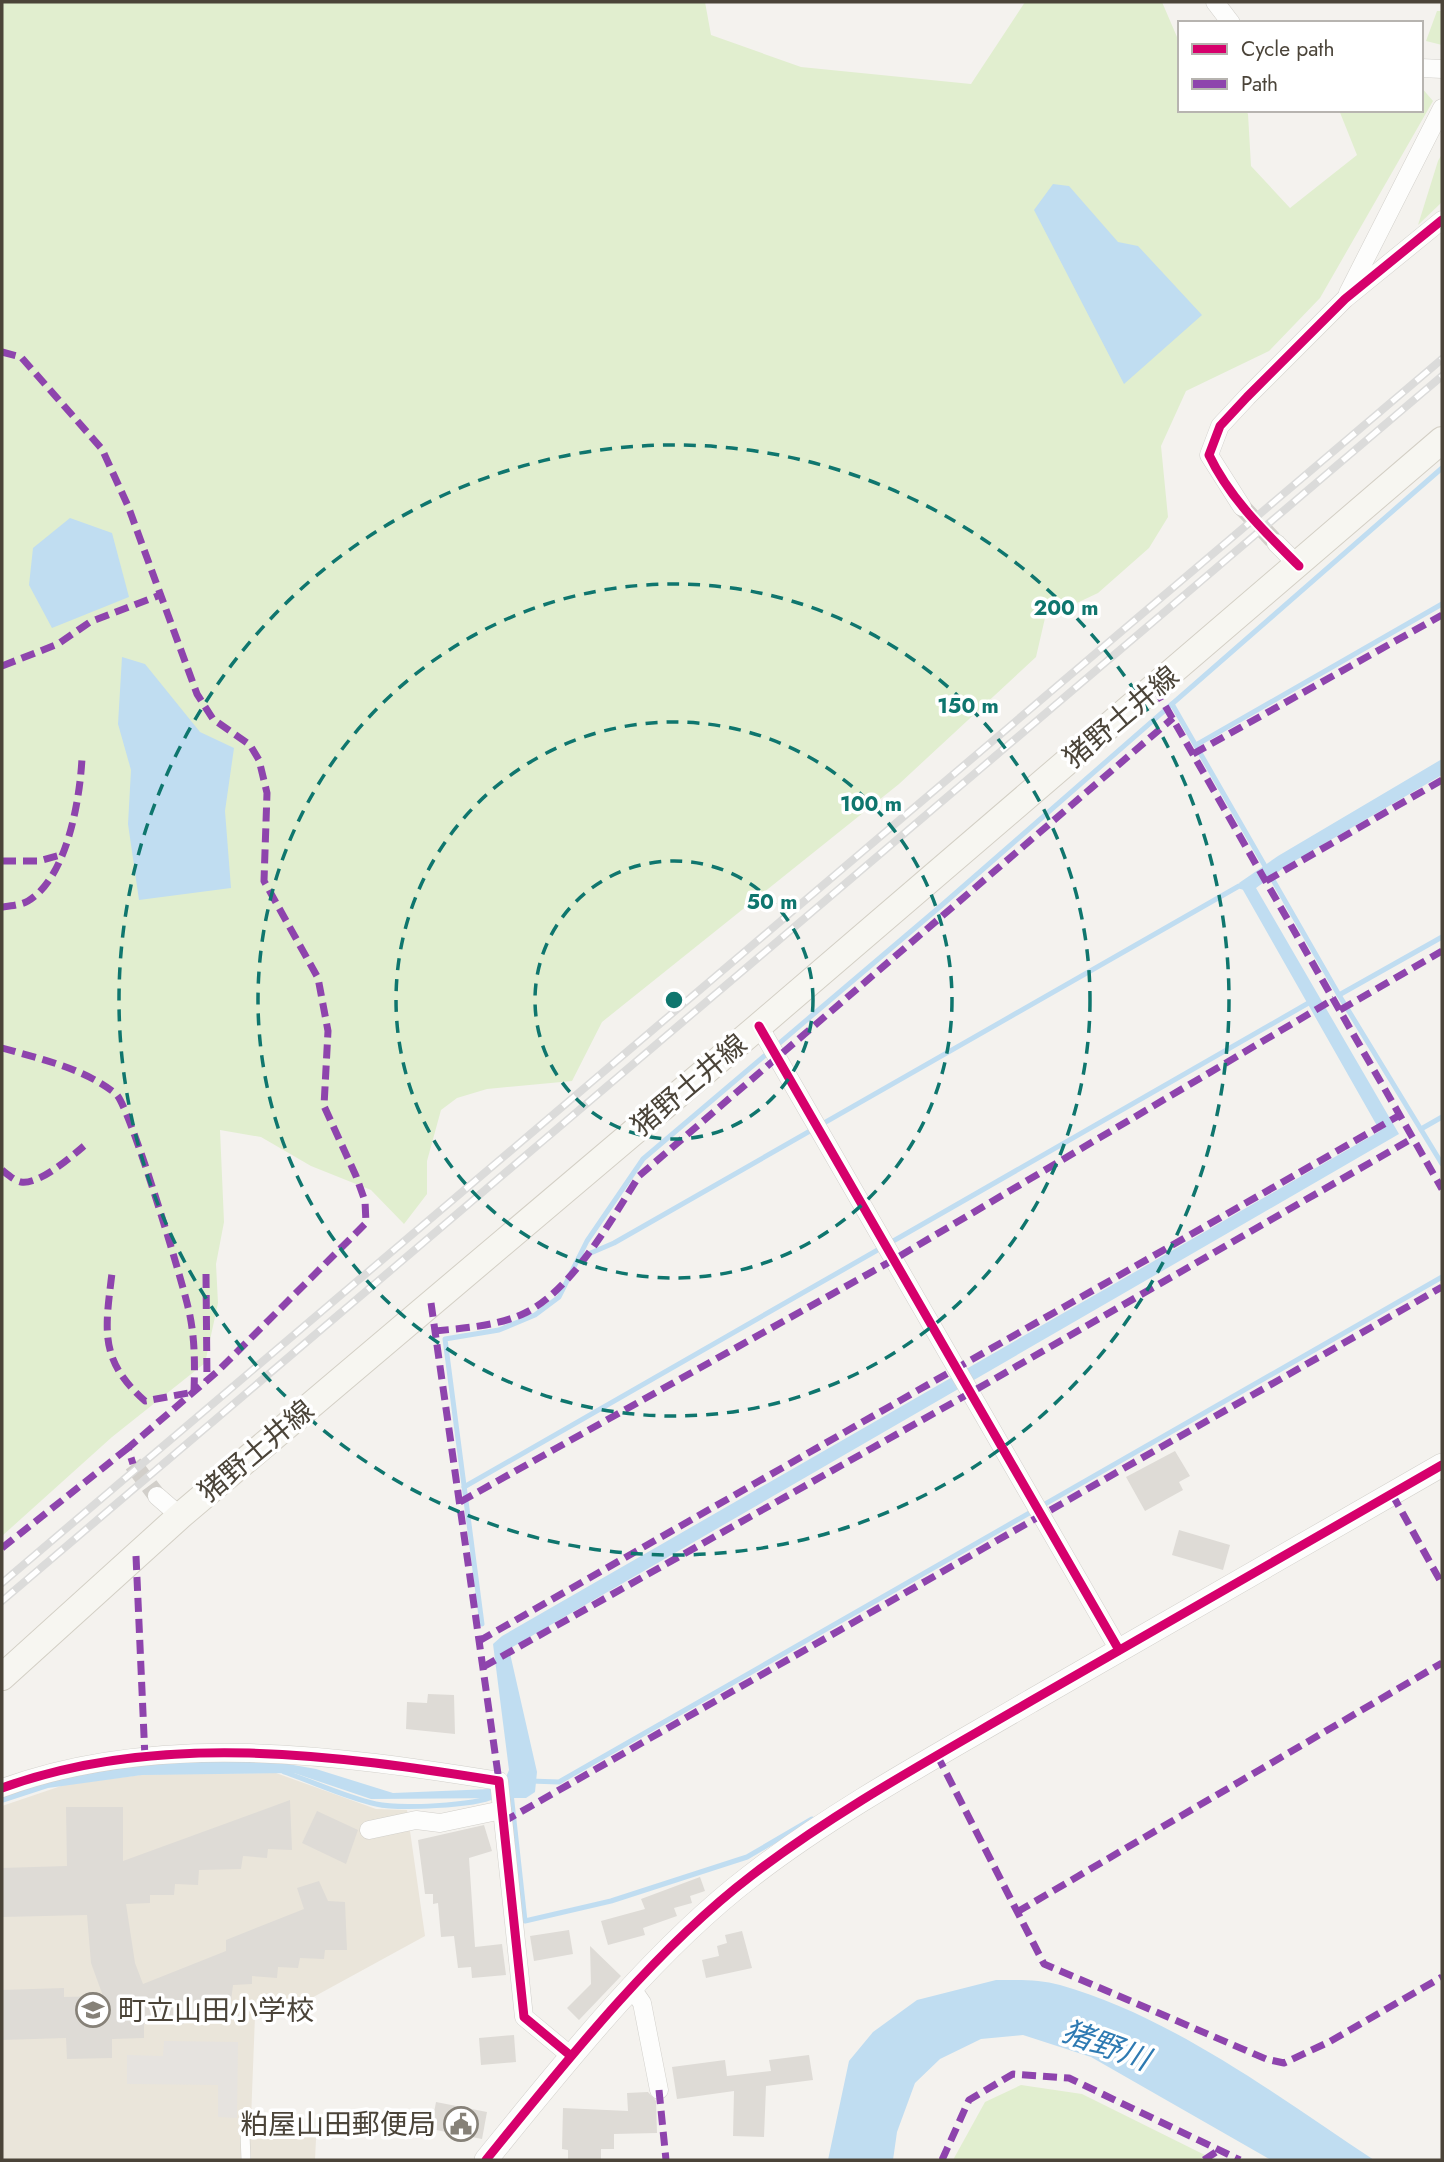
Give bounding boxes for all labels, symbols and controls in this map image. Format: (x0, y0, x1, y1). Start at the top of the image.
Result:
legend (1178, 21, 1423, 112)
text: Cycle path (1241, 34, 1334, 64)
text: Path (1241, 69, 1278, 99)
text: 200 m (1033, 593, 1099, 623)
street label: 猪野土井線 (1054, 656, 1188, 778)
text: 150 m (937, 691, 999, 721)
text: 100 m (840, 789, 902, 819)
text: 50 m (747, 887, 797, 917)
centre of rings (662, 988, 686, 1012)
street label: 猪野土井線 (622, 1024, 756, 1146)
street label: 猪野土井線 (189, 1390, 323, 1512)
place label: 町立山田小学校 (118, 1990, 314, 2031)
school or university icon: 町立山田小学校 (74, 1991, 112, 2029)
water label: 猪野川 (1056, 2009, 1158, 2082)
place label: 粕屋山田郵便局 (240, 2104, 436, 2145)
public building icon: 粕屋山田郵便局 (442, 2105, 480, 2143)

